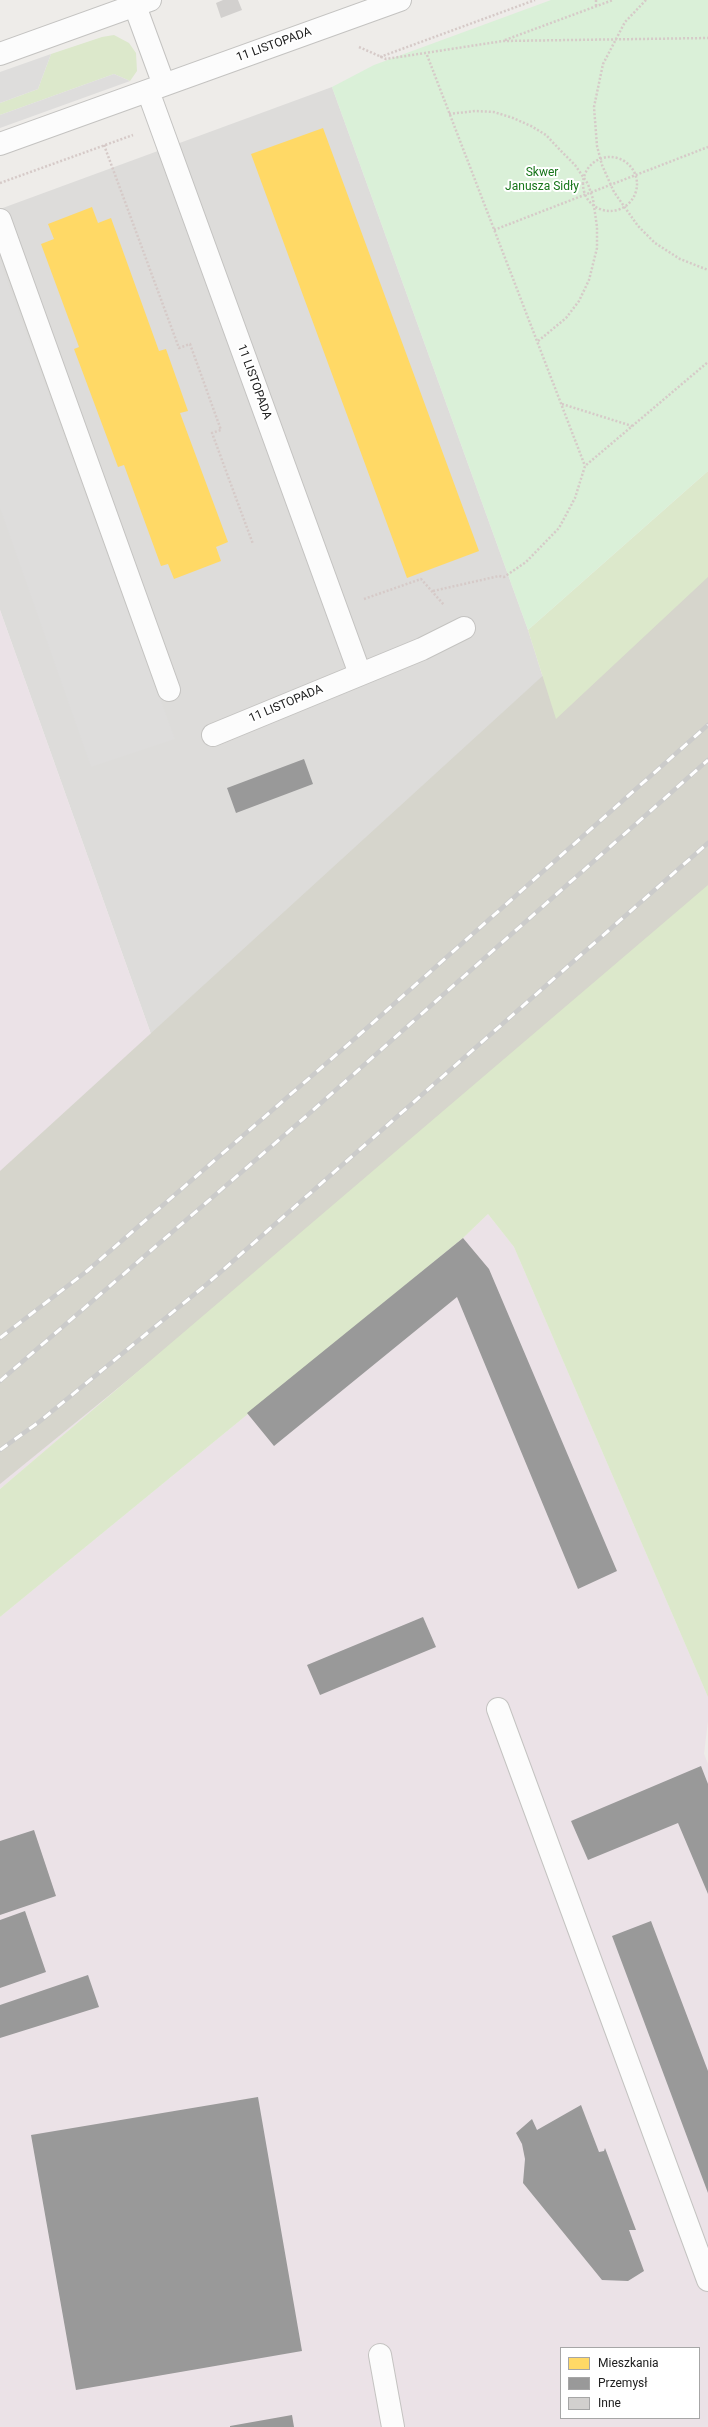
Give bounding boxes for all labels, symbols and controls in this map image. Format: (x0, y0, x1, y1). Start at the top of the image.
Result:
street label: 11 LISTOPADA (235, 25, 313, 65)
park label: Skwer Janusza Sidły (505, 166, 579, 194)
street label: 11 LISTOPADA (234, 343, 274, 421)
street label: 11 LISTOPADA (247, 682, 325, 726)
legend (560, 2347, 700, 2419)
text: Mieszkania (598, 2356, 659, 2370)
text: Przemysł (598, 2376, 648, 2390)
text: Inne (598, 2396, 621, 2410)

